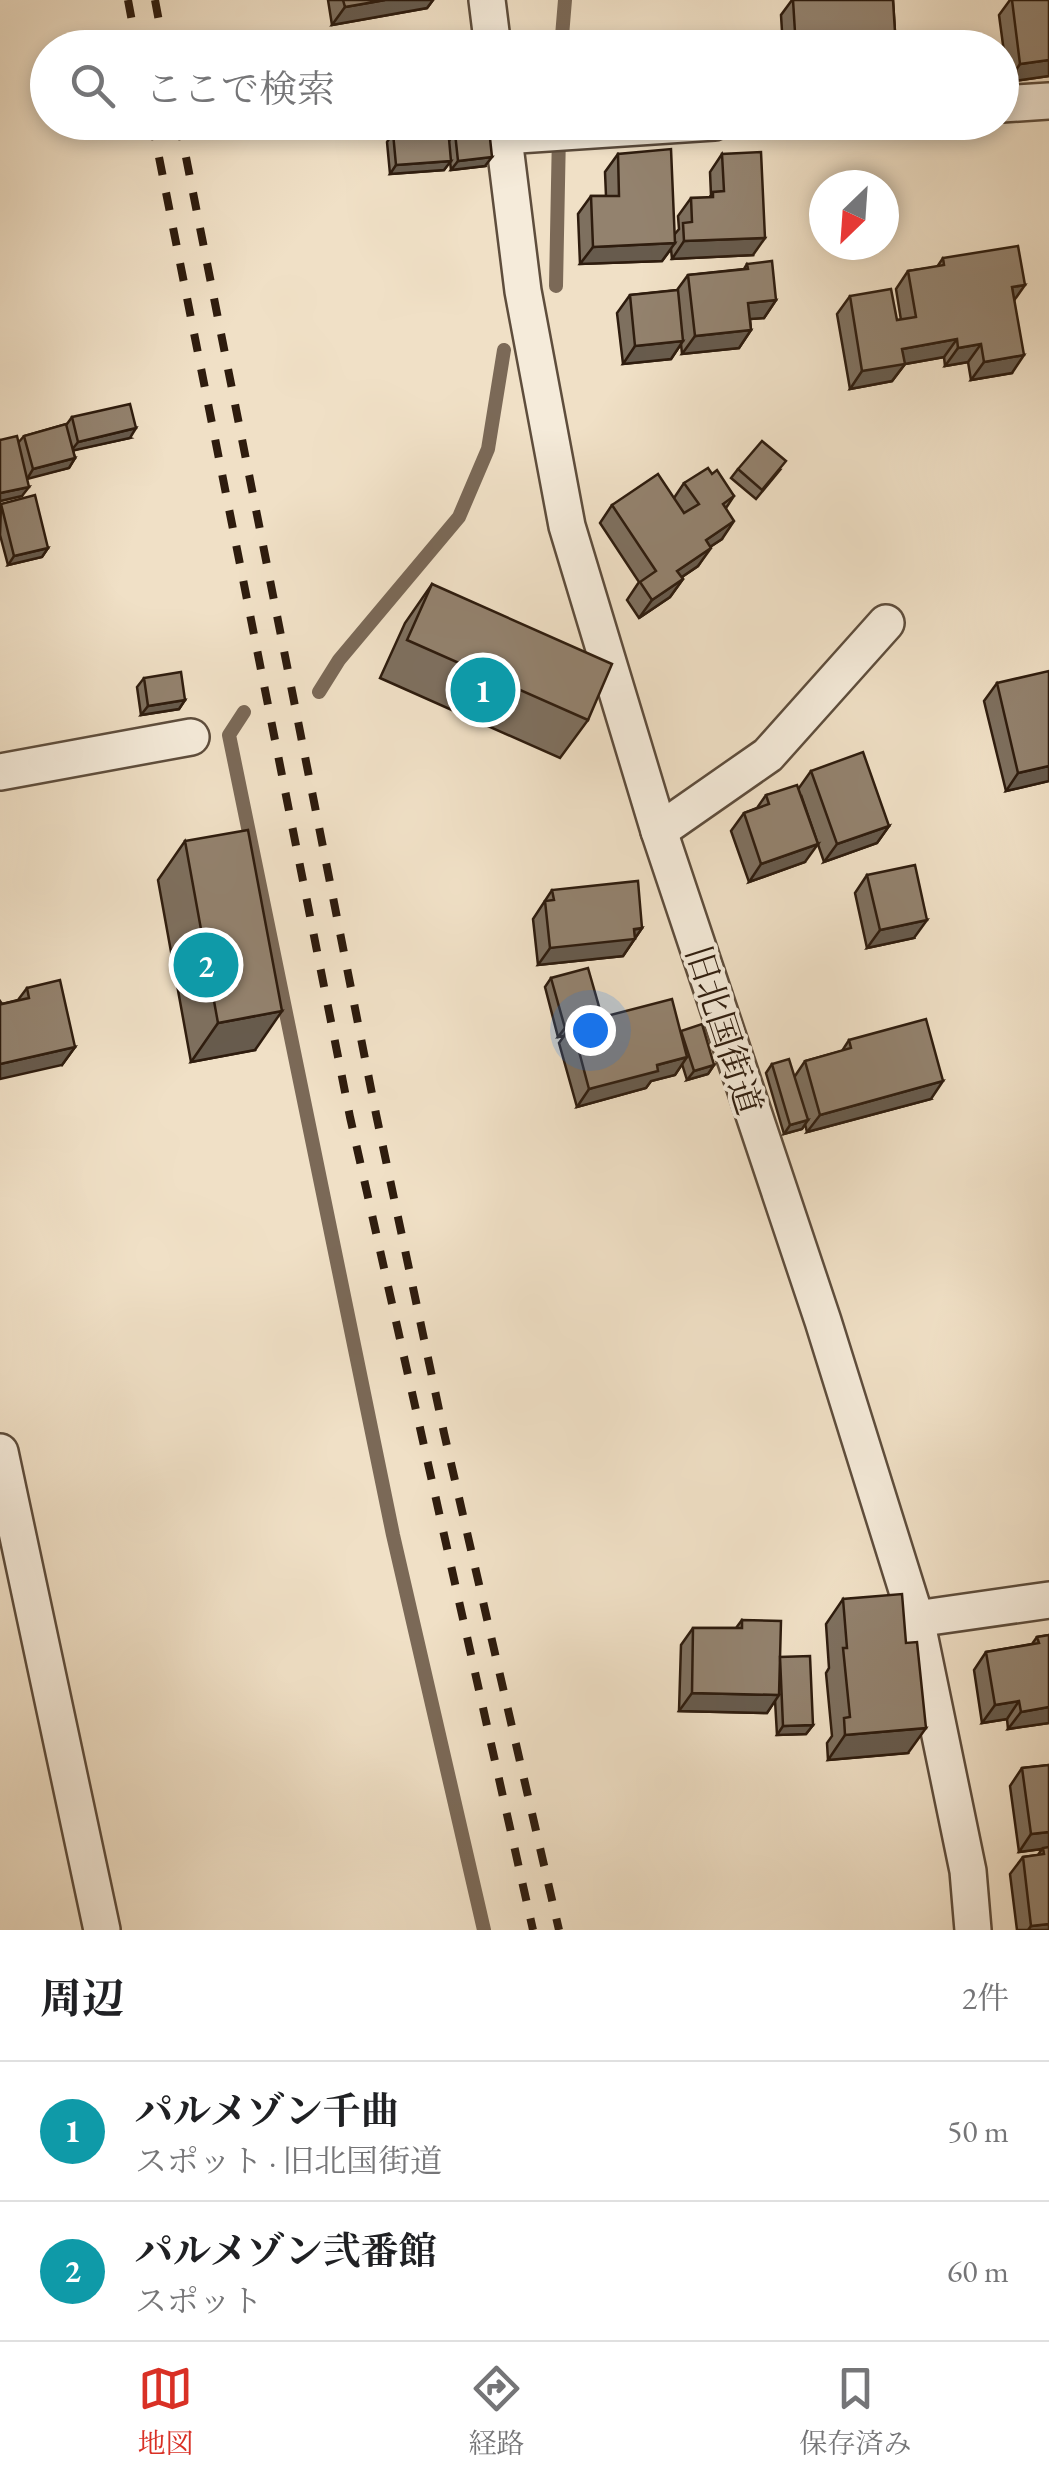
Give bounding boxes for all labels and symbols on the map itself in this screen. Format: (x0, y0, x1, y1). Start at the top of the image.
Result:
north arrow (809, 170, 899, 260)
pin: 1 (450, 652, 516, 728)
pin: 2 (174, 928, 238, 1002)
street label: 旧北国街道 (676, 940, 773, 1120)
your location (565, 1005, 616, 1056)

